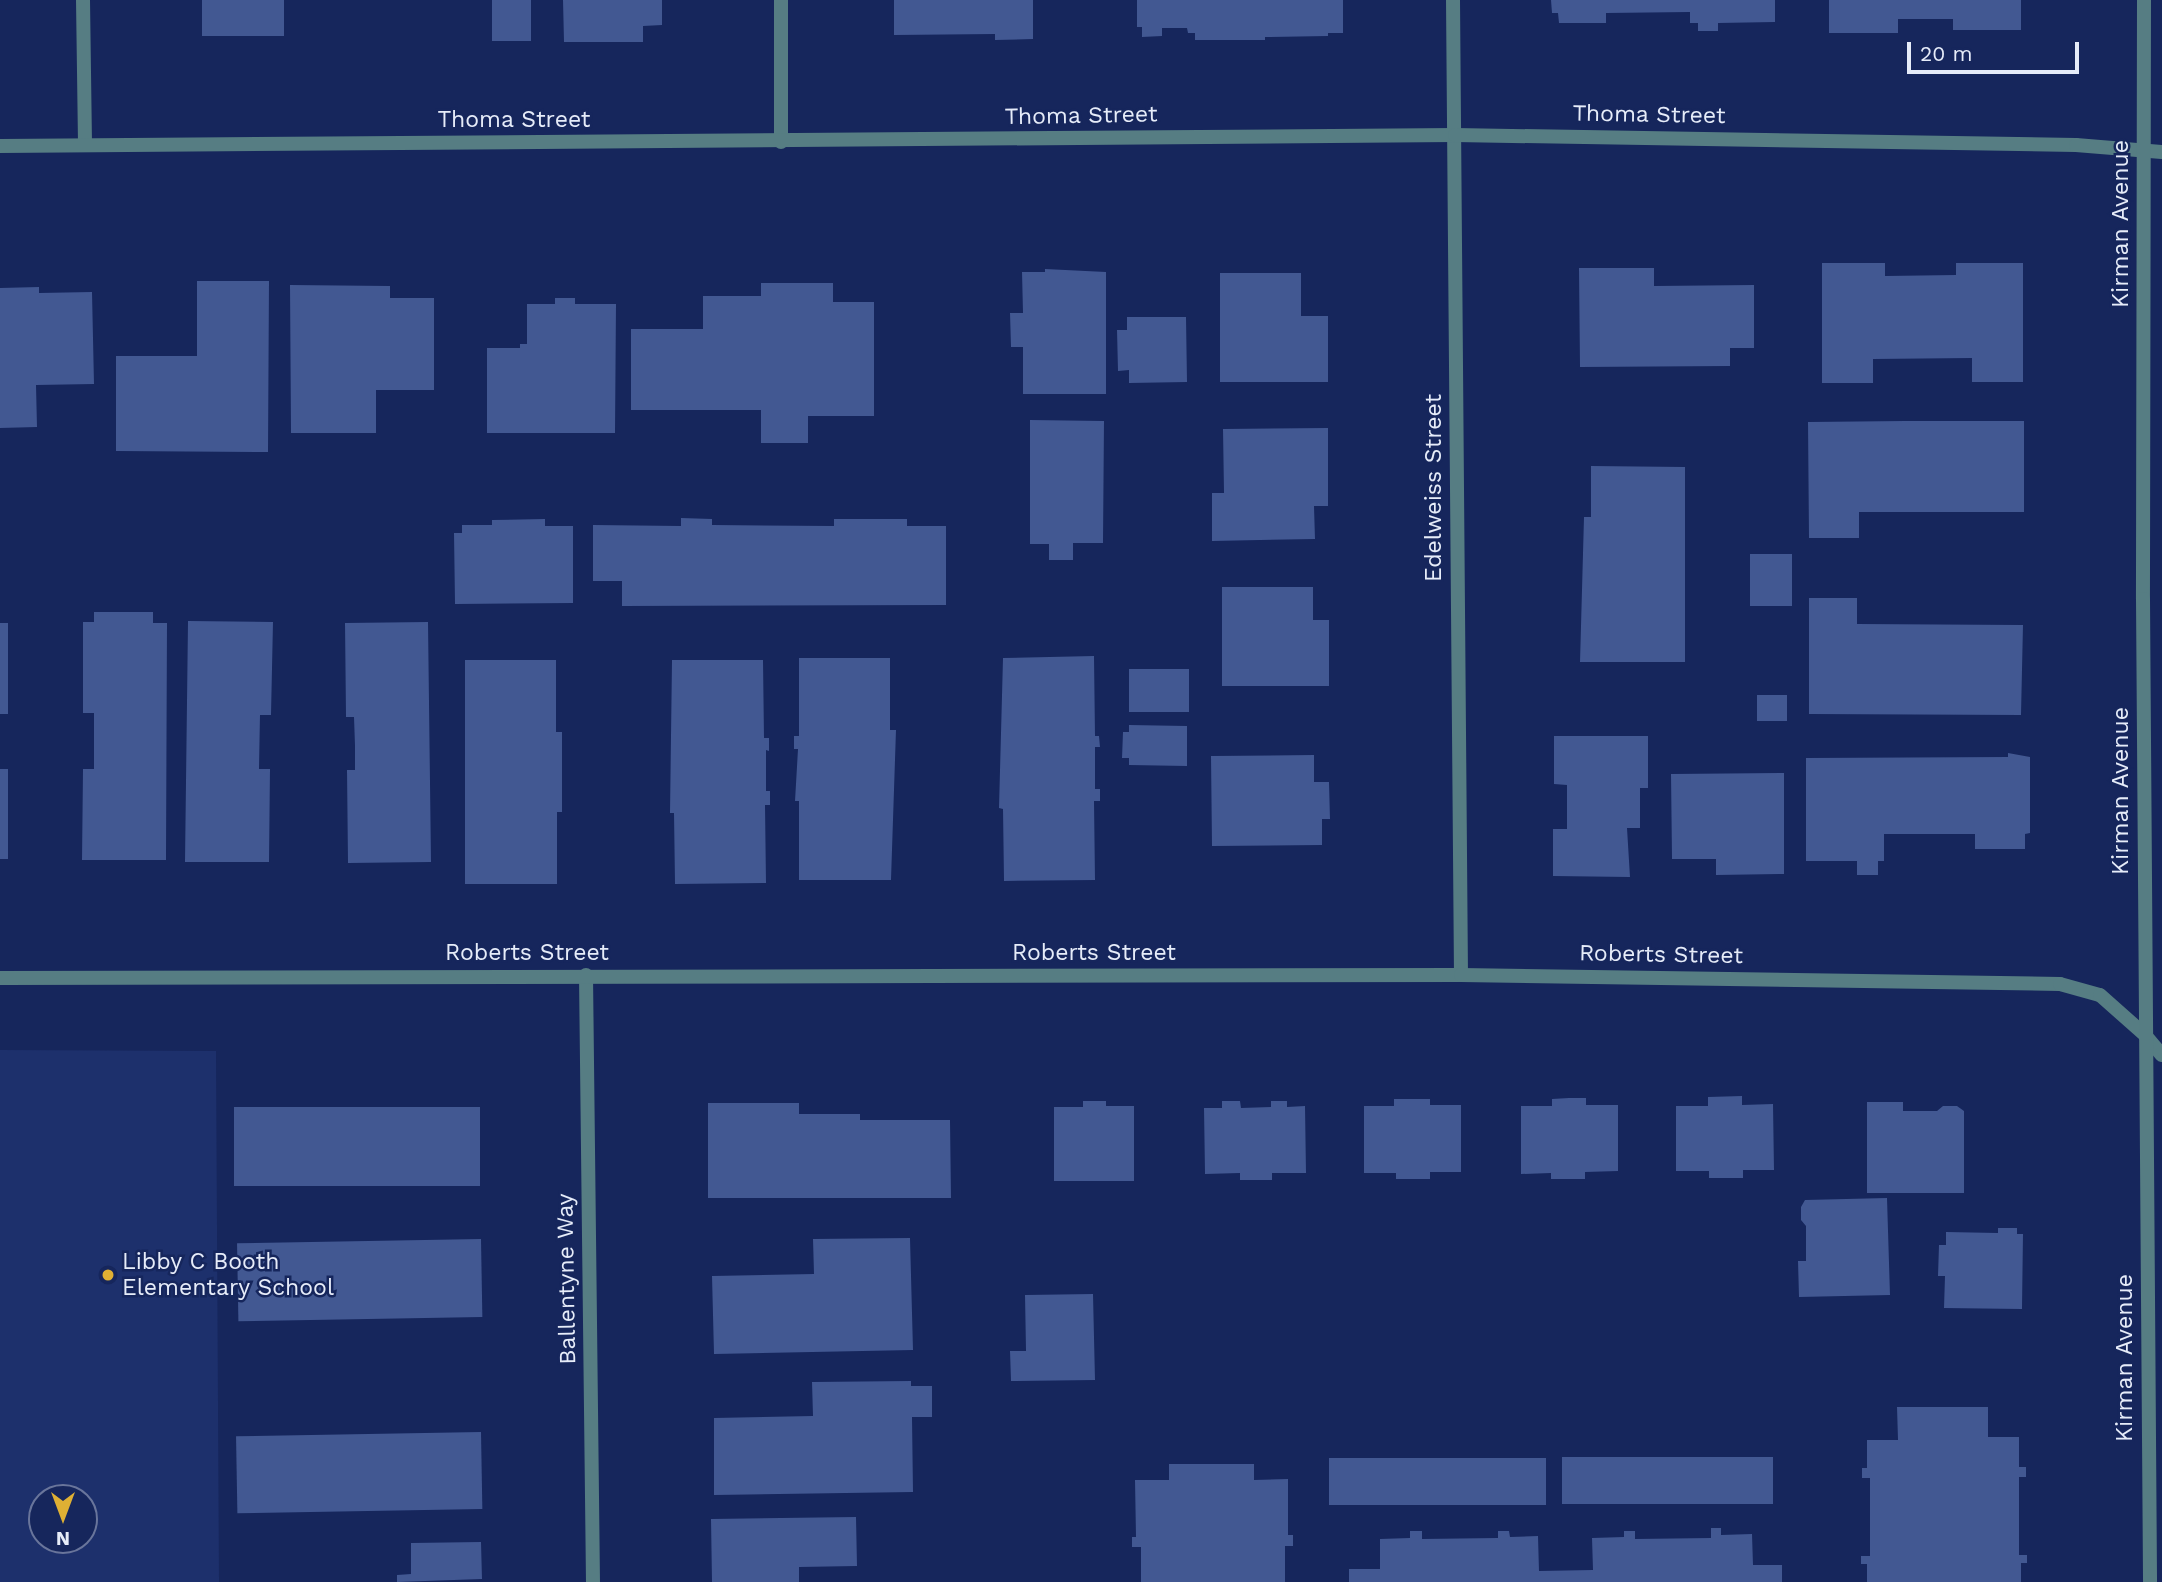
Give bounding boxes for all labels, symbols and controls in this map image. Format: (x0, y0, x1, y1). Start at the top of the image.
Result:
scale bar (1910, 28, 2082, 72)
text: 20 m (1920, 41, 1972, 66)
street label: Thoma Street (1572, 100, 1726, 130)
street label: Thoma Street (1004, 101, 1158, 131)
street label: Thoma Street (437, 106, 591, 134)
street label: Kirman Avenue (2107, 140, 2135, 308)
street label: Edelweiss Street (1420, 394, 1448, 582)
street label: Kirman Avenue (2107, 707, 2135, 875)
street label: Roberts Street (445, 939, 609, 967)
street label: Roberts Street (1012, 939, 1176, 967)
street label: Roberts Street (1579, 940, 1743, 970)
street label: Ballentyne Way (552, 1193, 582, 1365)
place label: Libby C Booth Elementary School (122, 1248, 334, 1302)
marker: Libby C Booth Elementary School (100, 1267, 116, 1283)
street label: Kirman Avenue (2111, 1274, 2139, 1442)
north arrow (28, 1484, 98, 1554)
text: N (56, 1527, 70, 1550)

